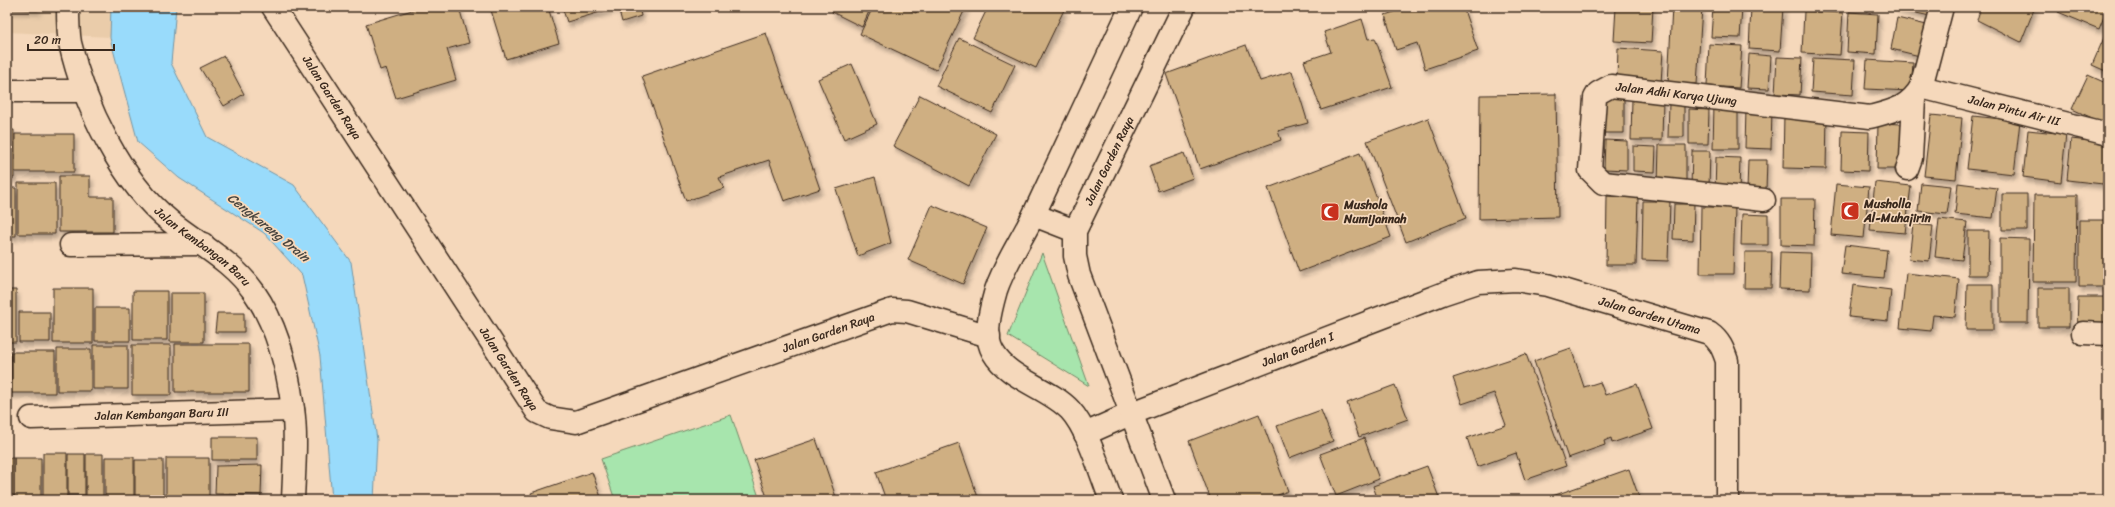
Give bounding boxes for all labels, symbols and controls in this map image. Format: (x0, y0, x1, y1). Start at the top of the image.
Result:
scale bar (28, 26, 114, 52)
text: 20 m (34, 29, 61, 51)
street label: Jalan Garden Raya (296, 50, 368, 144)
street label: Jalan Adhi Karya Ujung (1614, 76, 1738, 112)
street label: Jalan Pintu Air III (1965, 88, 2063, 133)
street label: Jalan Garden Raya (1078, 112, 1140, 210)
water label: Cengkareng Drain (222, 187, 317, 269)
place label: Musholla Al-Muhajirin (1863, 193, 1931, 229)
place label: Mushola Numijannah (1343, 194, 1407, 230)
mosque icon: Musholla Al-Muhajirin (1839, 200, 1861, 222)
street label: Jalan Kembangan Baru (148, 201, 257, 292)
mosque icon: Mushola Numijannah (1319, 201, 1341, 223)
street label: Jalan Garden Utama (1595, 290, 1703, 341)
street label: Jalan Garden Raya (778, 306, 878, 359)
street label: Jalan Garden Raya (473, 322, 545, 415)
street label: Jalan Garden I (1257, 325, 1338, 374)
street label: Jalan Kembangan Baru III (94, 401, 230, 427)

